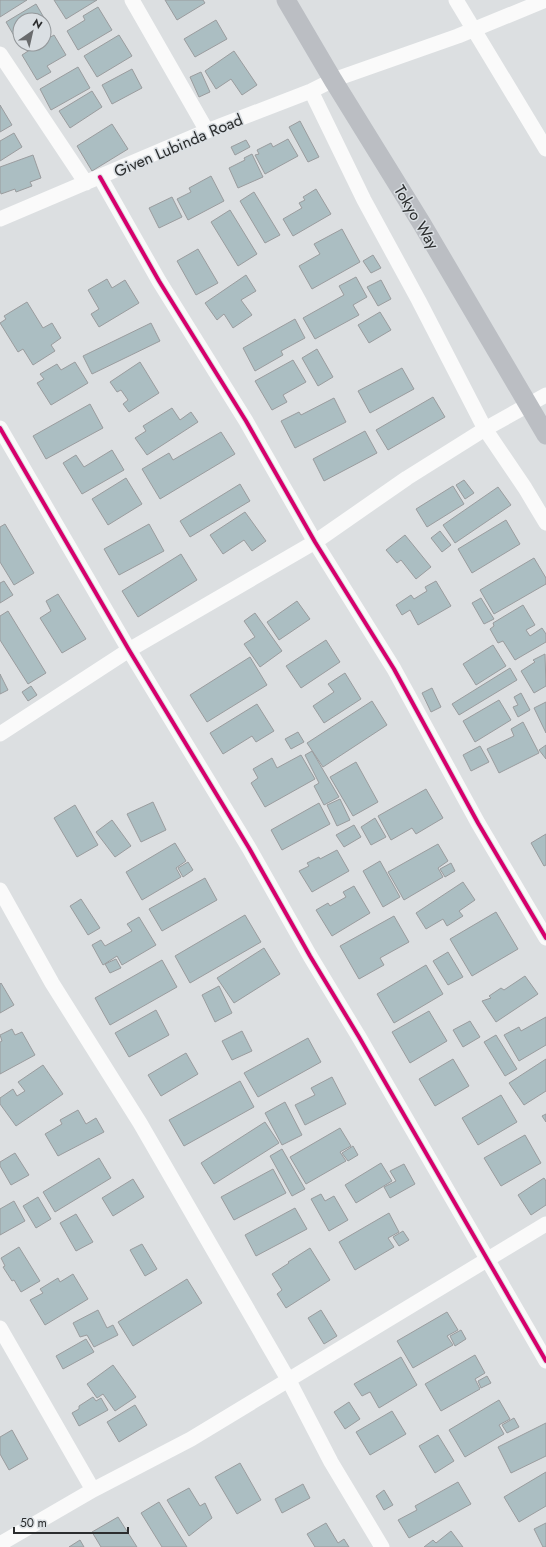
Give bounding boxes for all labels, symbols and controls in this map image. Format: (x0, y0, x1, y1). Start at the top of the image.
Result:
north arrow (12, 12, 52, 52)
text: N (29, 15, 46, 33)
street label: Given Lubinda Road (110, 108, 246, 183)
street label: Tokyo Way (388, 181, 445, 254)
scale bar (14, 1509, 128, 1535)
text: 50 m (20, 1514, 47, 1532)

